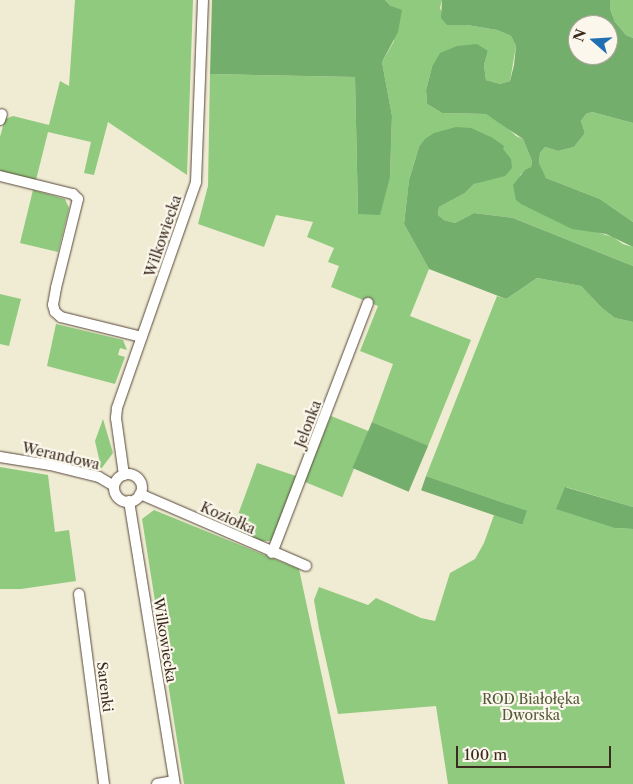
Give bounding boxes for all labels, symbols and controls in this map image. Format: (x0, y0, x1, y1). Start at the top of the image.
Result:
north arrow (568, 15, 618, 65)
text: N (569, 27, 590, 44)
street label: Wilkowiecka (141, 193, 185, 279)
street label: Jelonka (291, 398, 325, 450)
street label: Werandowa (21, 439, 101, 473)
street label: Koziołka (198, 498, 258, 538)
street label: Wilkowiecka (150, 596, 180, 684)
street label: Sarenki (94, 661, 116, 713)
park label: ROD Białołęka Dworska (482, 691, 580, 724)
scale bar (458, 736, 613, 768)
text: 100 m (464, 745, 507, 764)

